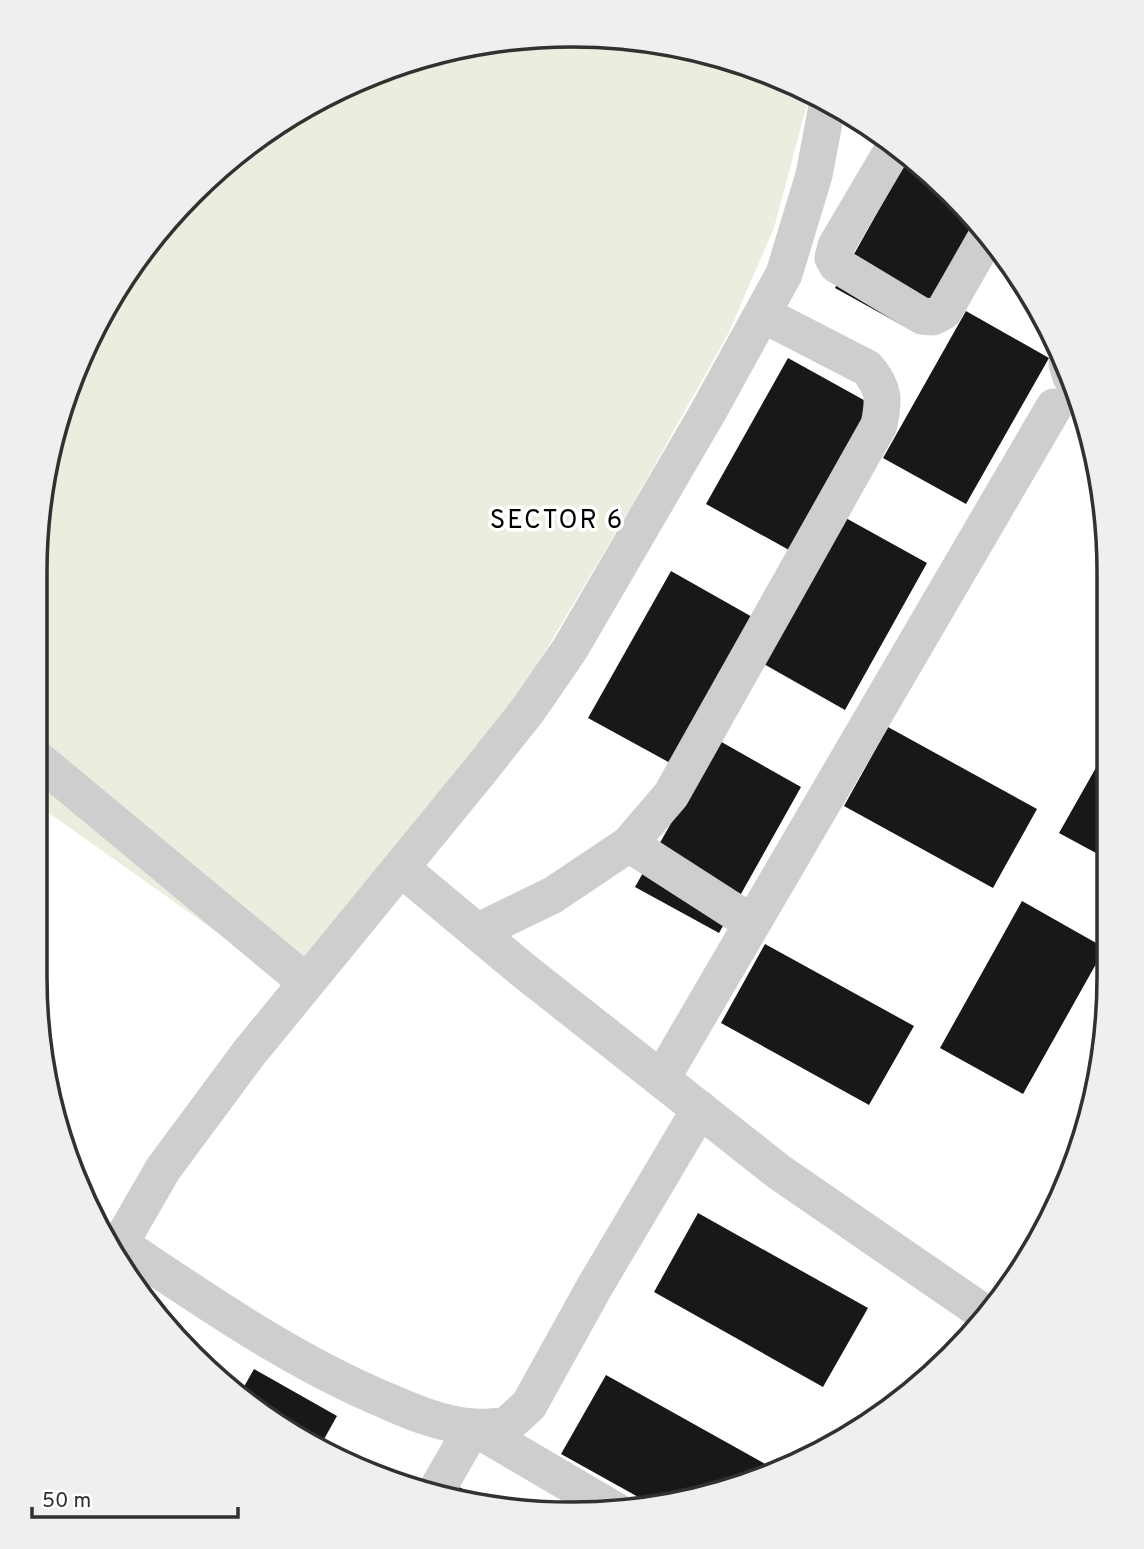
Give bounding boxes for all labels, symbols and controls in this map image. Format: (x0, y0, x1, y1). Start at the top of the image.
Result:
district label: SECTOR 6 (490, 505, 624, 538)
scale bar (32, 1476, 238, 1520)
text: 50 m (42, 1488, 91, 1515)

